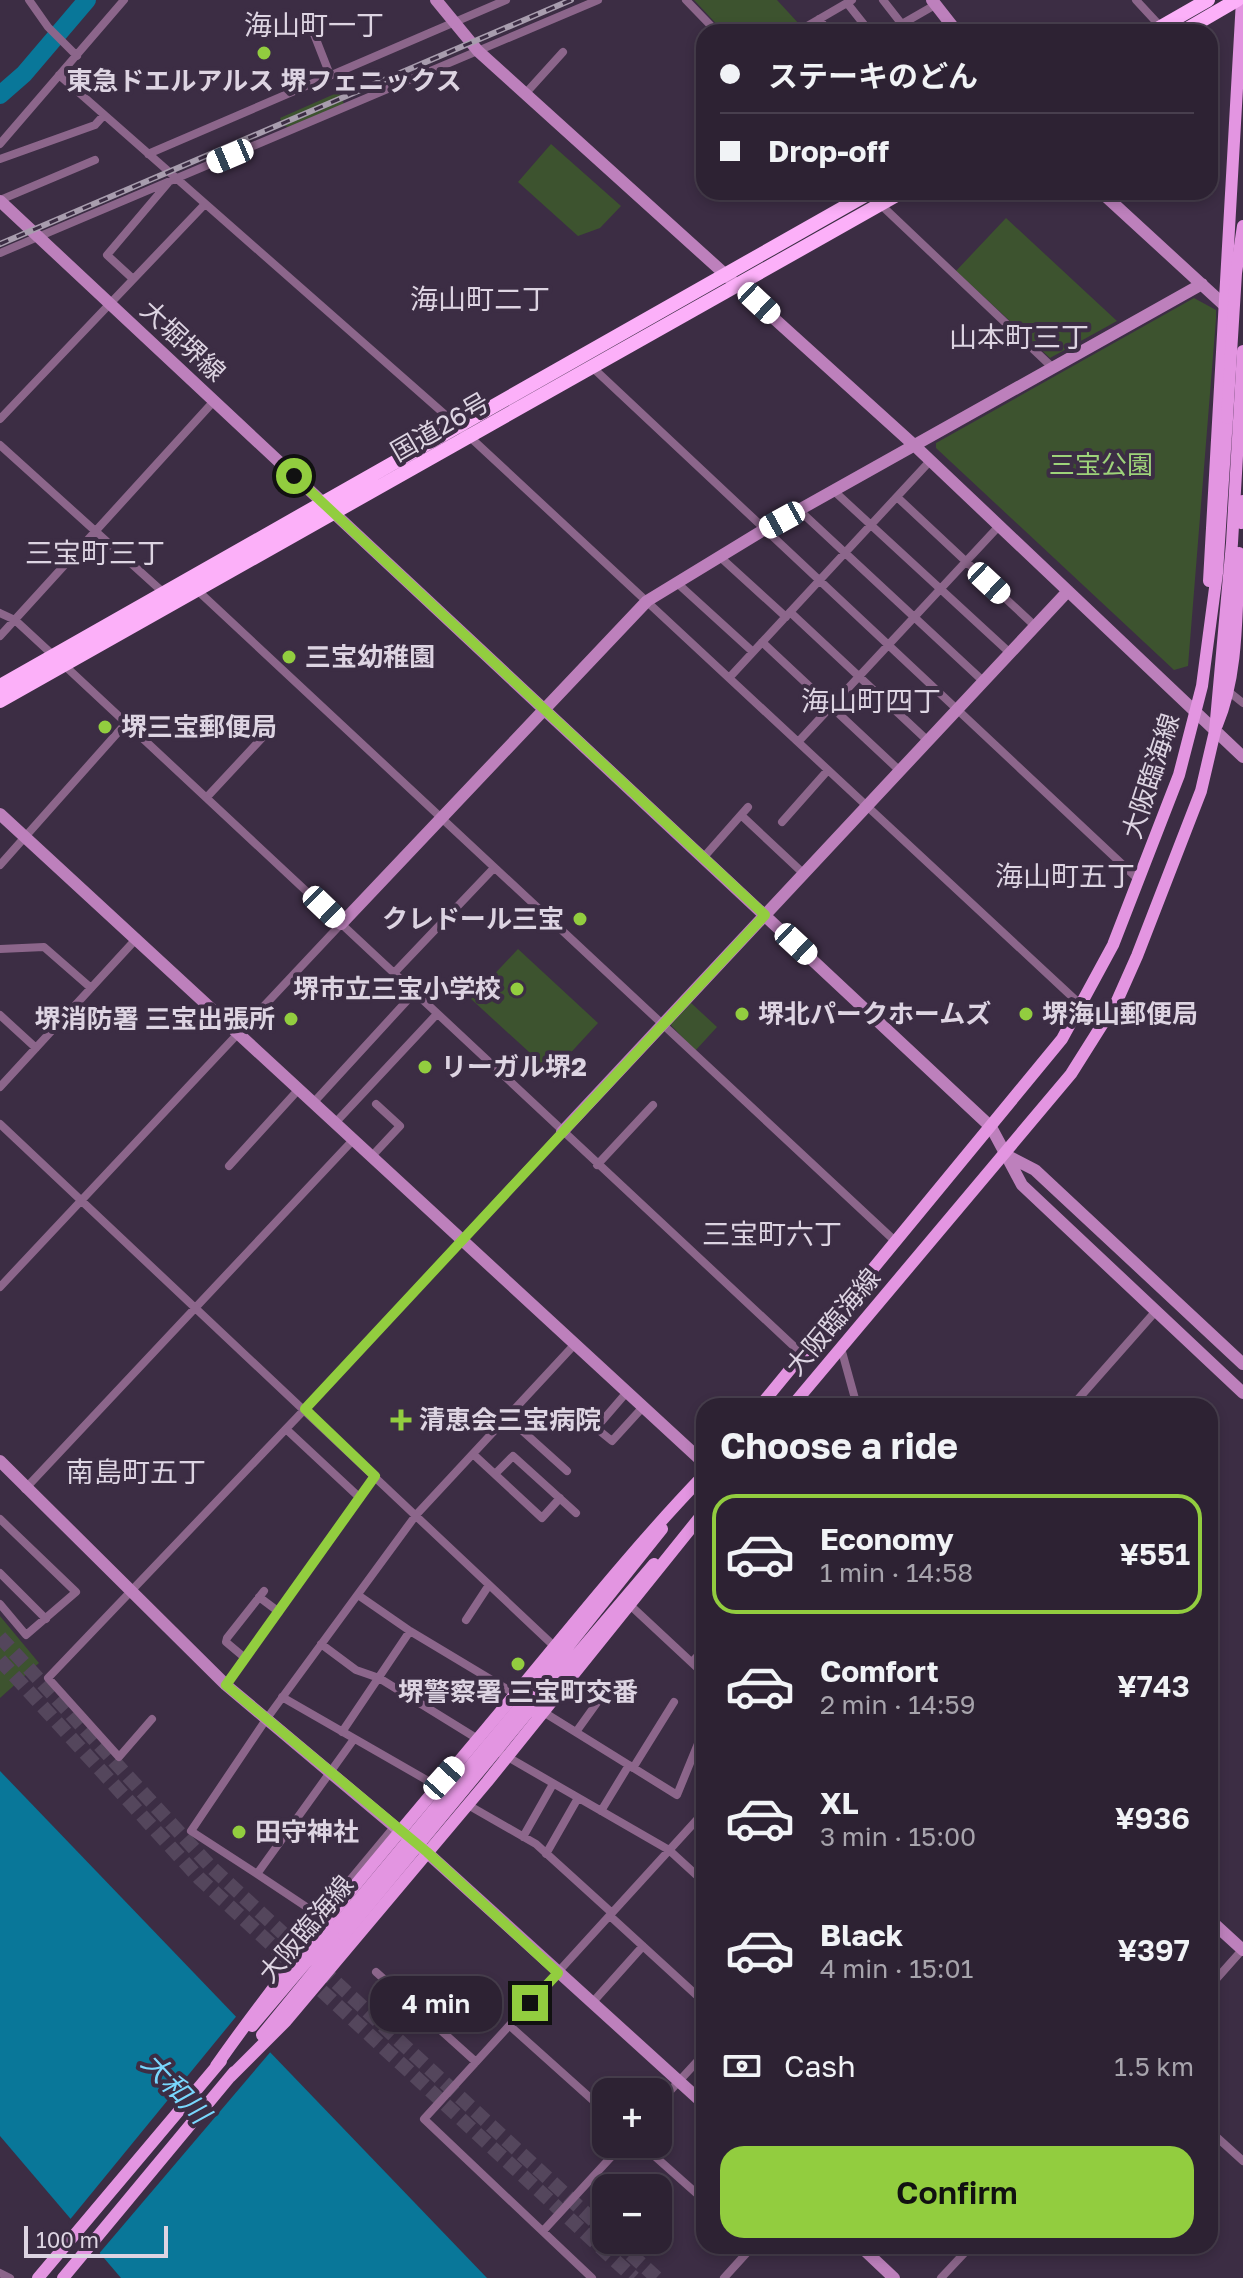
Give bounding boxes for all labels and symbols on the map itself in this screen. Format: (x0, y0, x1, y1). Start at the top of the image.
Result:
district label: 海山町一丁 (244, 8, 384, 41)
marker: 東急ドエルアルス 堺フェニックス (255, 44, 273, 62)
place label: 東急ドエルアルス 堺フェニックス (66, 65, 462, 96)
car (203, 136, 257, 176)
car (733, 278, 785, 328)
district label: 海山町二丁 (410, 282, 550, 315)
street label: 大堀堺線 (135, 294, 232, 387)
district label: 山本町三丁 (949, 320, 1089, 353)
street label: 国道26号 (385, 386, 495, 467)
park label: 三宝公園 (1049, 449, 1153, 480)
route start (276, 458, 312, 494)
car (755, 498, 809, 542)
district label: 三宝町三丁 (25, 536, 165, 569)
car (963, 558, 1015, 608)
place label: 三宝幼稚園 (305, 641, 435, 672)
marker: 三宝幼稚園 (280, 648, 298, 666)
district label: 海山町四丁 (801, 684, 941, 717)
street label: 大阪臨海線 (1116, 709, 1185, 842)
place label: 堺三宝郵便局 (121, 711, 277, 742)
marker: 堺三宝郵便局 (96, 718, 114, 736)
district label: 海山町五丁 (995, 859, 1135, 892)
car (298, 882, 350, 932)
place label: クレドール三宝 (382, 903, 564, 934)
marker: クレドール三宝 (571, 910, 589, 928)
car (770, 919, 822, 969)
place label: 堺市立三宝小学校 (293, 973, 501, 1004)
marker: 堺市立三宝小学校 (508, 980, 526, 998)
place label: 堺北パークホームズ (758, 998, 991, 1029)
place label: 堺海山郵便局 (1042, 998, 1198, 1029)
place label: 堺消防署 三宝出張所 (34, 1003, 275, 1034)
marker: 堺北パークホームズ (733, 1005, 751, 1023)
marker: 堺海山郵便局 (1017, 1005, 1035, 1023)
marker: 堺消防署 三宝出張所 (282, 1010, 300, 1028)
place label: リーガル堺2 (441, 1051, 587, 1082)
marker: リーガル堺2 (416, 1058, 434, 1076)
district label: 三宝町六丁 (702, 1217, 842, 1250)
street label: 大阪臨海線 (779, 1262, 886, 1381)
place label: 清恵会三宝病院 (419, 1404, 601, 1435)
marker: 清恵会三宝病院 (390, 1409, 412, 1431)
district label: 南島町五丁 (66, 1455, 206, 1488)
marker: 堺警察署 三宝町交番 (509, 1655, 527, 1673)
place label: 堺警察署 三宝町交番 (398, 1676, 638, 1707)
car (419, 1752, 469, 1804)
place label: 田守神社 (255, 1816, 359, 1847)
marker: 田守神社 (230, 1823, 248, 1841)
street label: 大阪臨海線 (252, 1869, 359, 1988)
callout: 4 min (370, 1975, 502, 2031)
route end (512, 1985, 548, 2021)
water label: 大和川 (136, 2046, 219, 2132)
scale bar (24, 2222, 168, 2258)

